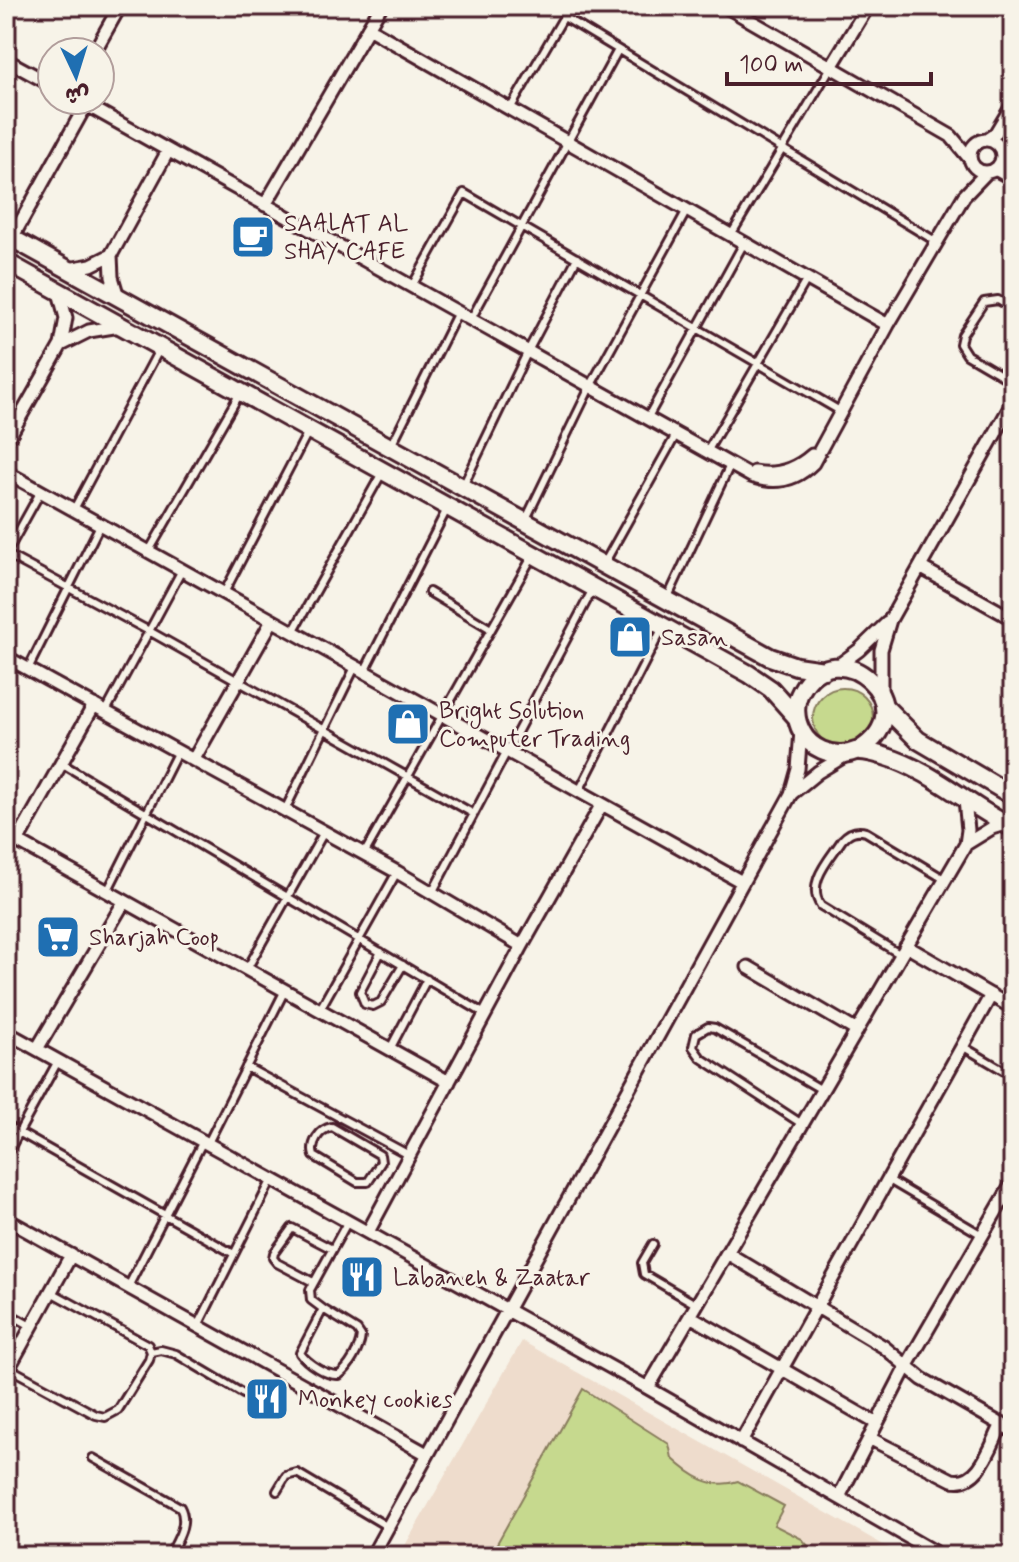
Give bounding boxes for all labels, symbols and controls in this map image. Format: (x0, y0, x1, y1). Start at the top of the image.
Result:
north arrow (36, 36, 116, 116)
scale bar (727, 36, 931, 86)
text: 100 m (739, 50, 803, 81)
text: ش (64, 79, 90, 109)
place label: SAALAT AL SHAY CAFE (284, 209, 408, 268)
cafe icon: SAALAT AL SHAY CAFE (229, 213, 277, 261)
shop icon: Sasan (606, 613, 654, 661)
place label: Sasan (661, 623, 728, 654)
place label: Bright Solution Computer Trading (439, 696, 630, 755)
shop icon: Bright Solution Computer Trading (384, 700, 432, 748)
supermarket icon: Sharjah Coop (34, 913, 82, 961)
place label: Sharjah Coop (89, 923, 219, 954)
restaurant icon: Labaneh & Zaatar (338, 1253, 386, 1301)
place label: Labaneh & Zaatar (393, 1263, 591, 1294)
restaurant icon: Monkey cookies (243, 1375, 291, 1423)
place label: Monkey cookies (298, 1385, 453, 1416)

